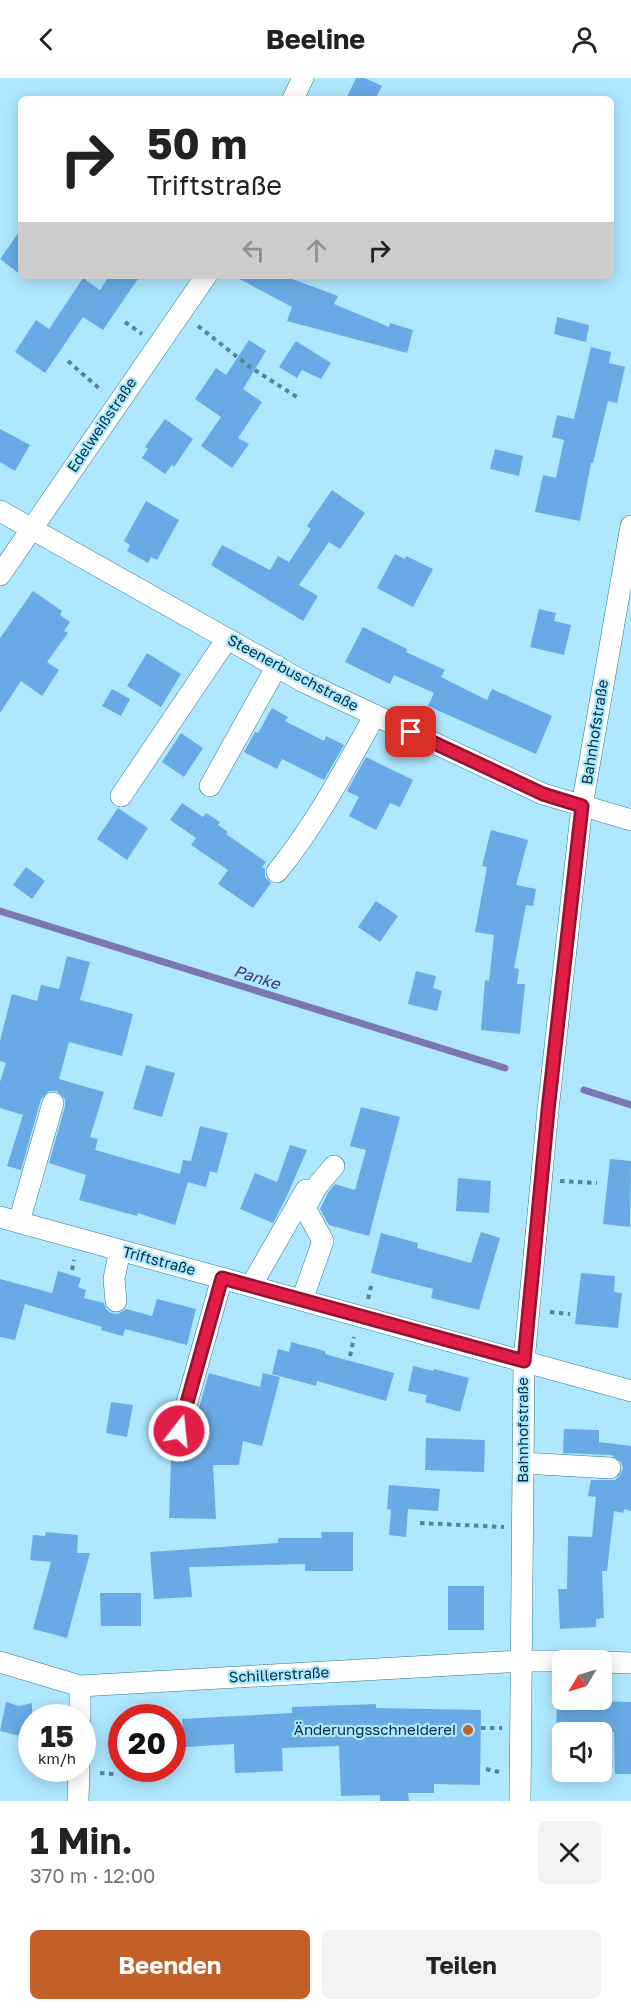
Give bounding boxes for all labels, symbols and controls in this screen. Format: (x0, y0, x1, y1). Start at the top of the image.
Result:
icon: back (30, 23, 63, 56)
text: Beeline (266, 23, 365, 55)
icon: person (568, 23, 601, 56)
text: 50 m (147, 118, 247, 168)
icon: right (48, 120, 126, 198)
text: Triftstraße (147, 169, 282, 201)
icon: left (237, 234, 270, 267)
icon: ahead (300, 234, 333, 267)
icon: right (363, 234, 396, 267)
street label: Edelweißstraße (63, 373, 140, 475)
street label: Steenerbuschstraße (225, 630, 362, 714)
street label: Bahnhofstraße (577, 678, 611, 786)
pin (385, 706, 436, 757)
icon: arrive (394, 715, 427, 748)
water label: Panke (232, 961, 284, 994)
street label: Triftstraße (121, 1242, 198, 1279)
street label: Bahnhofstraße (513, 1377, 531, 1483)
position arrow (147, 1399, 211, 1463)
north arrow (552, 1650, 612, 1710)
map controls (552, 1650, 612, 1782)
street label: Schillerstraße (228, 1662, 330, 1686)
speed limit sign: 20 (108, 1704, 186, 1782)
text: 15 (40, 1718, 74, 1754)
place label: Änderungsschneiderei (294, 1720, 456, 1738)
button: sound (552, 1722, 612, 1782)
marker: Änderungsschneiderei (461, 1723, 475, 1737)
text: km/h (38, 1749, 76, 1767)
text: 1 Min. (30, 1819, 133, 1862)
button: close (538, 1821, 601, 1884)
text: 370 m · 12:00 (30, 1863, 156, 1887)
button: Beenden (30, 1930, 310, 1999)
button: Teilen (322, 1930, 601, 1999)

